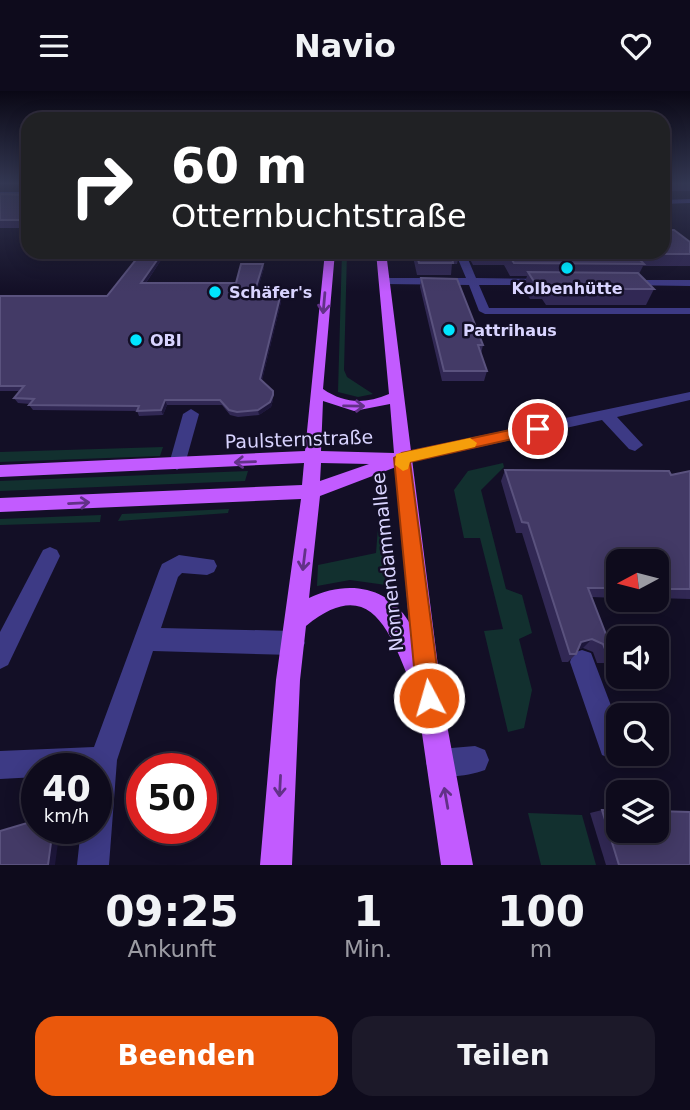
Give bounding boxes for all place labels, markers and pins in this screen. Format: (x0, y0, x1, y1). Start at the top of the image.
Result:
marker: Kolbenhütte (559, 260, 575, 276)
place label: Kolbenhütte (511, 279, 623, 298)
place label: Schäfer's (229, 283, 312, 302)
marker: Schäfer's (207, 284, 223, 300)
place label: Pattrihaus (463, 321, 557, 340)
marker: Pattrihaus (441, 322, 457, 338)
place label: OBI (150, 331, 182, 350)
marker: OBI (128, 332, 144, 348)
pin (508, 399, 568, 459)

